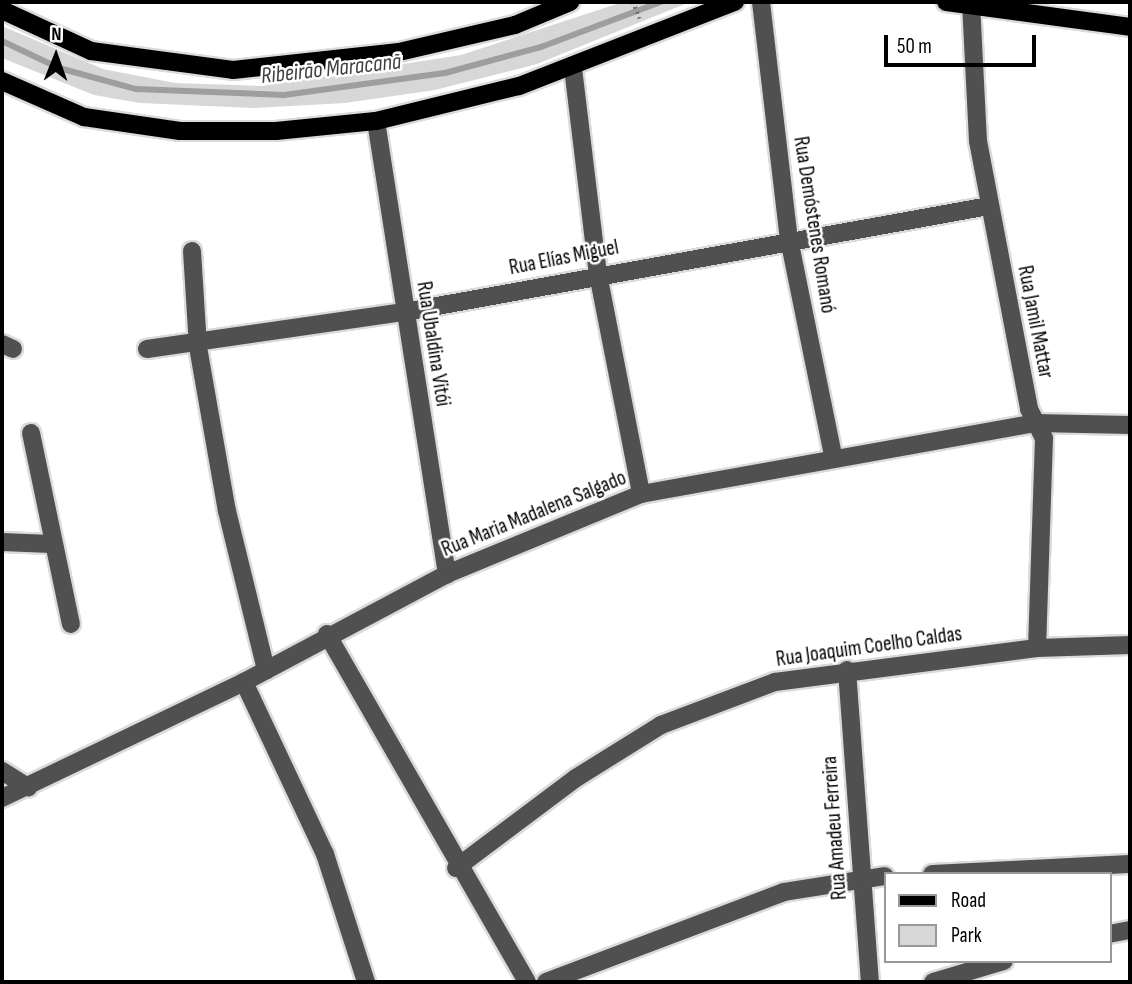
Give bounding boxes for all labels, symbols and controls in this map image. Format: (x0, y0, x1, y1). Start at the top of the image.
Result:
north arrow (21, 21, 91, 91)
scale bar (887, 21, 1039, 65)
text: N (51, 23, 62, 46)
text: 50 m (897, 34, 932, 59)
water label: Ribeirão Maracanã (260, 48, 402, 90)
street label: Rua Demóstenes Romanó (788, 135, 840, 315)
street label: Rua Elías Miguel (507, 235, 621, 281)
street label: Rua Jamil Mattar (1012, 264, 1058, 380)
street label: Rua Ubaldina Vitói (411, 280, 455, 408)
street label: Rua Maria Madalena Salgado (438, 465, 630, 563)
street label: Rua Joaquim Coelho Caldas (774, 621, 964, 673)
street label: Rua Amadeu Ferreira (817, 755, 853, 901)
legend (884, 872, 1111, 963)
text: Road (951, 888, 986, 913)
text: Park (951, 923, 982, 948)

